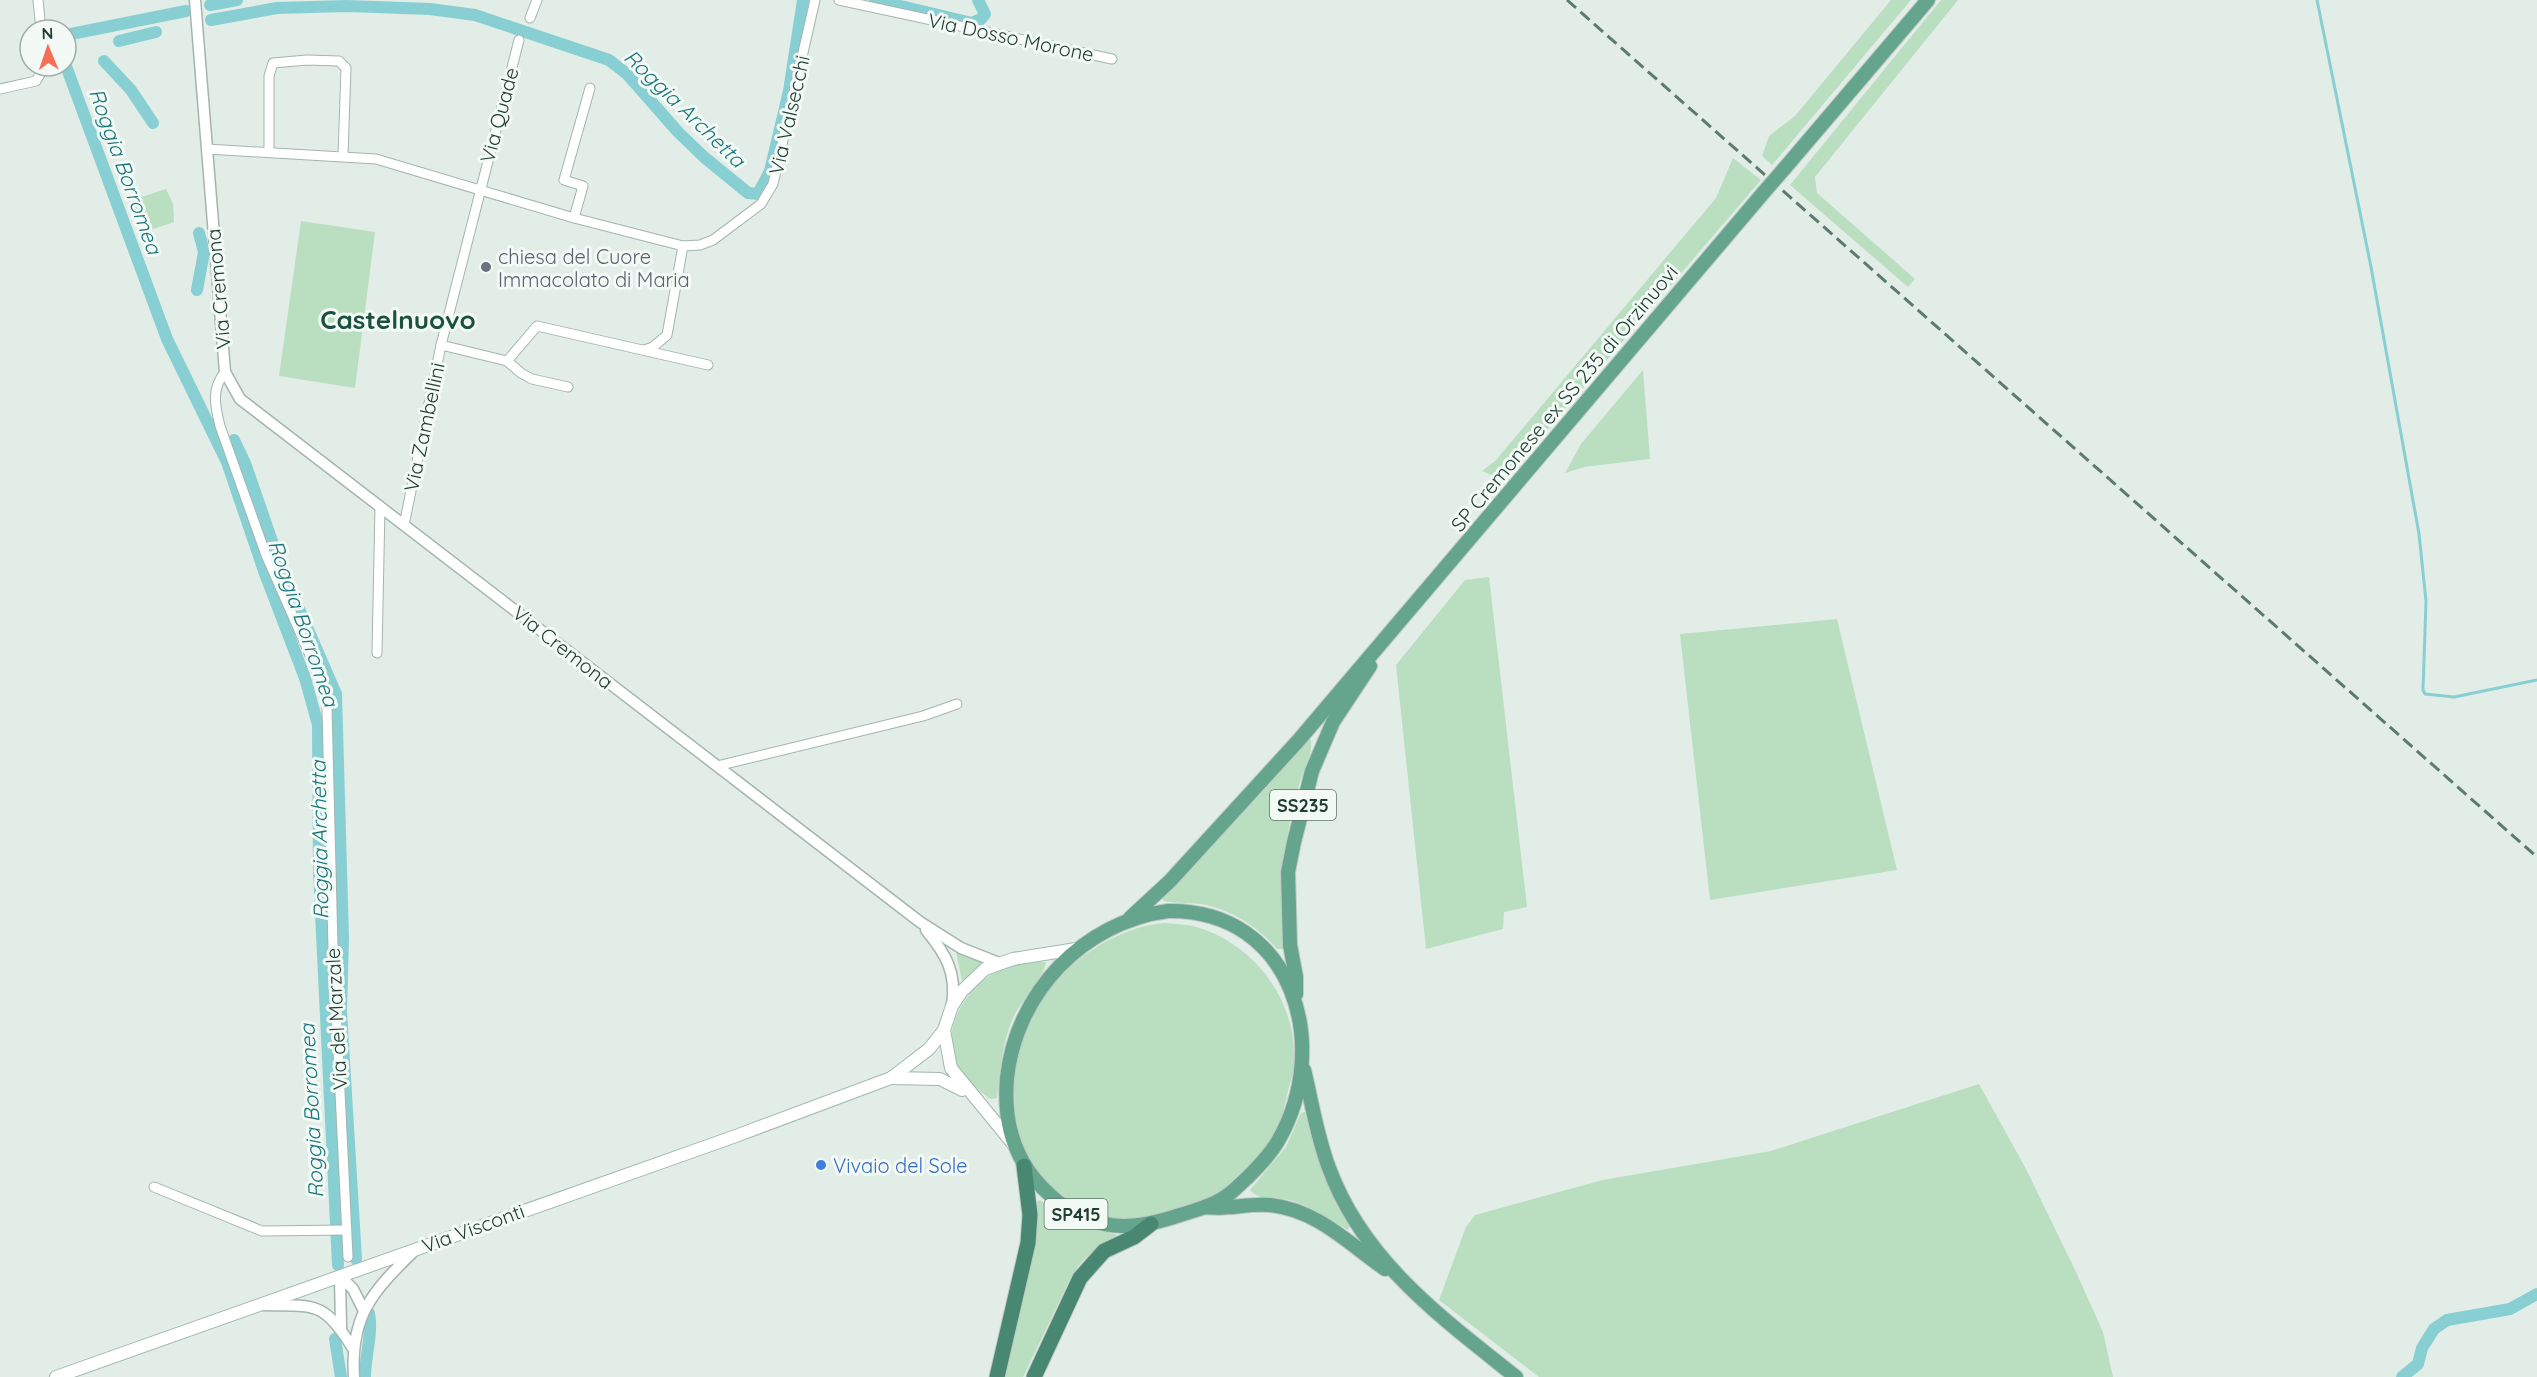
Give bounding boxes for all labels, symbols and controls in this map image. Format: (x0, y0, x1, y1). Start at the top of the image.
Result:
street label: Via Dosso Morone (926, 7, 1096, 67)
north arrow (18, 18, 78, 78)
text: N (41, 23, 54, 43)
water label: Roggia Archetta (619, 44, 752, 173)
street label: Via Valsecchi (763, 53, 815, 177)
street label: Via Quade (474, 65, 524, 165)
water label: Roggia Borromea (84, 85, 168, 259)
street label: Via Cremona (200, 228, 236, 350)
place label: chiesa del Cuore Immacolato di Maria (498, 244, 690, 292)
marker: chiesa del Cuore Immacolato di Maria (479, 260, 493, 274)
street label: SP Cremonese ex SS 235 di Orzinuovi (1445, 260, 1683, 536)
district label: Castelnuovo (320, 303, 476, 336)
street label: Via Zambellini (398, 360, 450, 494)
water label: Roggia Borromea (263, 536, 345, 711)
street label: Via Cremona (508, 600, 618, 694)
water label: Roggia Archetta (305, 759, 333, 920)
road number: SS235 (1270, 790, 1336, 820)
street label: Via del Marzale (320, 947, 352, 1091)
water label: Roggia Borromea (293, 1022, 329, 1199)
place label: Vivaio del Sole (833, 1153, 968, 1178)
marker: Vivaio del Sole (814, 1158, 828, 1172)
street label: Via Visconti (418, 1198, 528, 1258)
road number: SP415 (1044, 1199, 1108, 1229)

